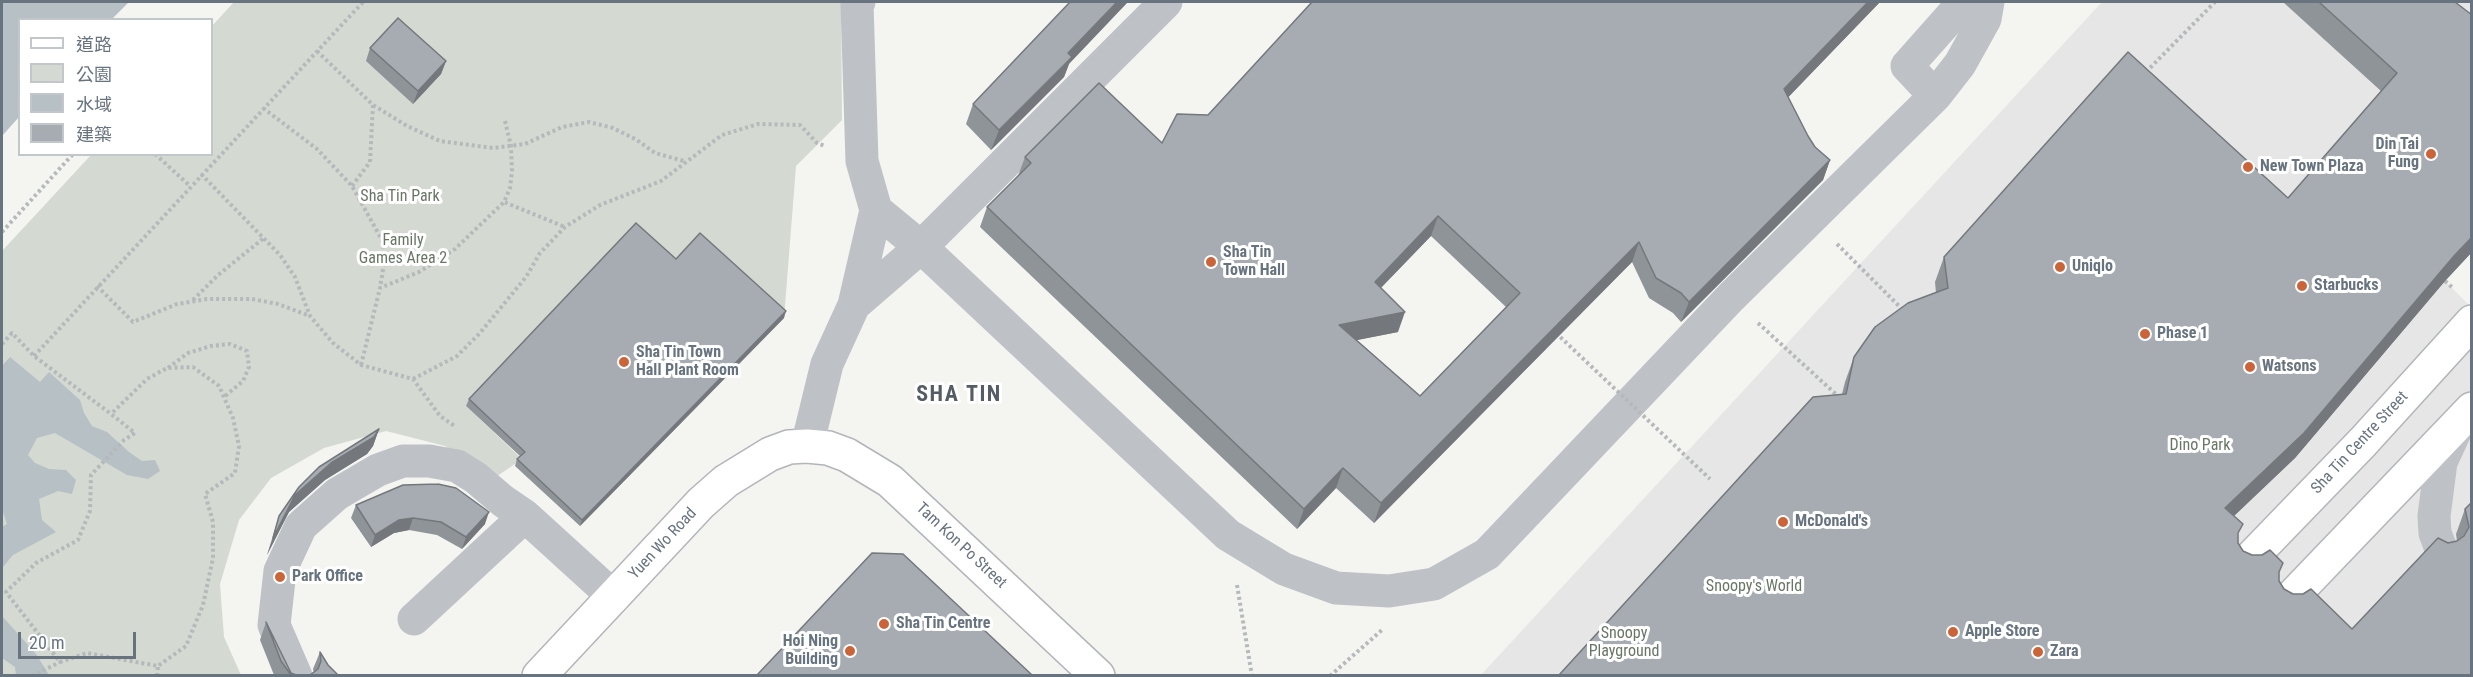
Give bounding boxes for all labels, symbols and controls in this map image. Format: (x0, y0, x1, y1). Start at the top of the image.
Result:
legend (18, 18, 213, 156)
text: 道路 (76, 34, 112, 55)
text: 公園 (76, 64, 112, 85)
text: 水域 (76, 94, 112, 115)
text: 建築 (76, 124, 112, 145)
place label: Din Tai Fung (2375, 135, 2419, 173)
marker: Din Tai Fung (2424, 147, 2438, 161)
place label: New Town Plaza (2260, 157, 2363, 177)
marker: New Town Plaza (2241, 160, 2255, 174)
park label: Sha Tin Park (360, 187, 440, 207)
park label: Family Games Area 2 (359, 231, 447, 269)
place label: Sha Tin Town Hall (1223, 243, 1285, 281)
marker: Sha Tin Town Hall (1204, 255, 1218, 269)
place label: Uniqlo (2072, 257, 2113, 277)
marker: Uniqlo (2053, 260, 2067, 274)
place label: Starbucks (2314, 276, 2378, 296)
marker: Starbucks (2295, 279, 2309, 293)
place label: Phase 1 (2157, 324, 2208, 344)
marker: Phase 1 (2138, 327, 2152, 341)
place label: Sha Tin Town Hall Plant Room (636, 343, 739, 381)
marker: Sha Tin Town Hall Plant Room (617, 355, 631, 369)
place label: Watsons (2262, 357, 2317, 377)
marker: Watsons (2243, 360, 2257, 374)
district label: SHA TIN (916, 382, 1002, 408)
street label: Sha Tin Centre Street (2308, 388, 2412, 498)
park label: Dino Park (2170, 436, 2230, 456)
street label: Tam Kon Po Street (912, 499, 1010, 593)
street label: Yuen Wo Road (625, 504, 701, 584)
place label: McDonald's (1795, 512, 1868, 532)
marker: McDonald's (1776, 515, 1790, 529)
place label: Park Office (292, 567, 363, 587)
marker: Park Office (273, 570, 287, 584)
park label: Snoopy's World (1706, 577, 1802, 597)
place label: Sha Tin Centre (896, 614, 990, 634)
marker: Sha Tin Centre (877, 617, 891, 631)
scale bar (21, 620, 140, 658)
place label: Apple Store (1965, 622, 2039, 642)
park label: Snoopy Playground (1589, 624, 1659, 662)
marker: Apple Store (1946, 625, 1960, 639)
text: 20 m (29, 632, 64, 653)
place label: Hoi Ning Building (783, 632, 838, 670)
place label: Zara (2050, 642, 2079, 662)
marker: Hoi Ning Building (843, 644, 857, 658)
marker: Zara (2031, 645, 2045, 659)

